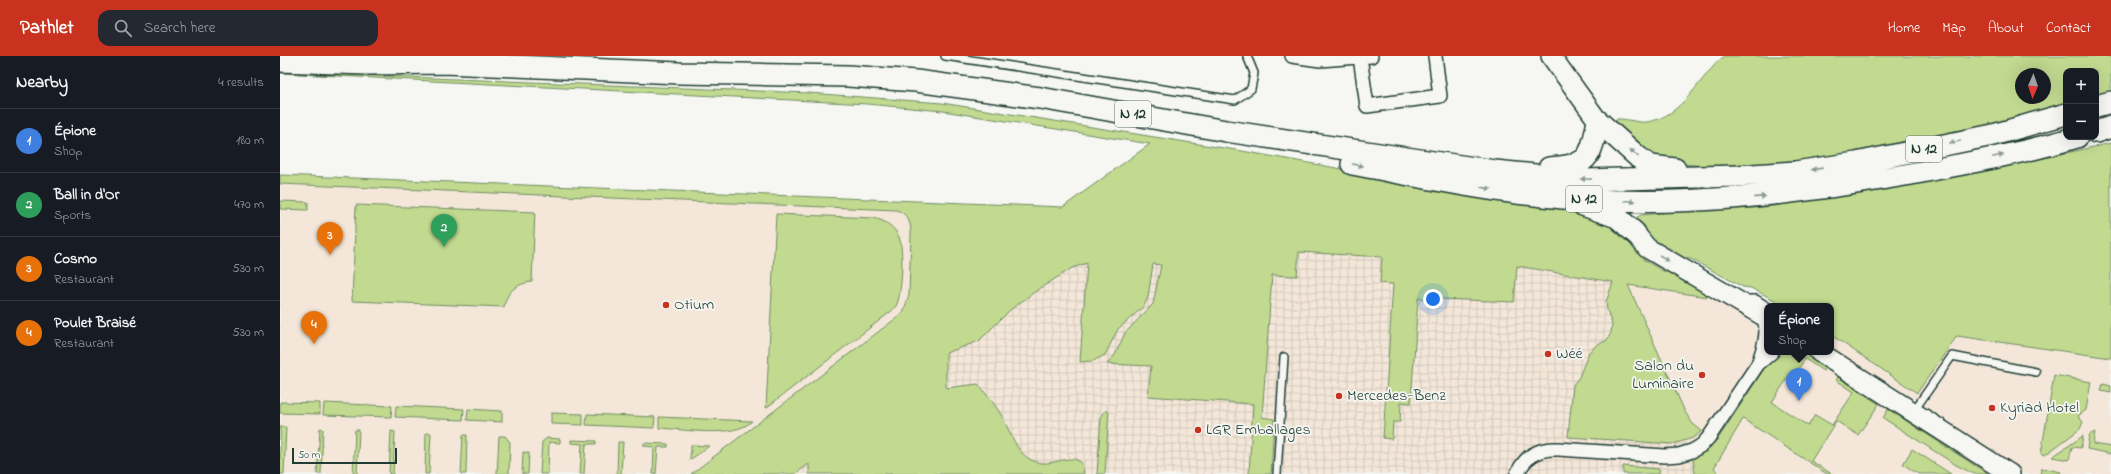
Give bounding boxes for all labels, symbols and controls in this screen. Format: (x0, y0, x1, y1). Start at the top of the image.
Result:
search box (98, 10, 378, 46)
text: Pathlet (20, 15, 74, 42)
icon: search (112, 17, 134, 39)
text: Search here (144, 17, 215, 39)
text: Home (1888, 18, 1920, 39)
text: Map (1942, 18, 1966, 39)
text: About (1988, 18, 2024, 39)
text: Contact (2046, 18, 2091, 39)
north arrow (2015, 68, 2051, 104)
map controls (2063, 68, 2099, 140)
button: + (2063, 68, 2099, 104)
text: Nearby (16, 70, 68, 95)
text: 4 results (218, 73, 264, 92)
road number: N 12 (1115, 101, 1151, 127)
button: − (2063, 104, 2099, 140)
text: Épione (54, 120, 96, 142)
text: 1 (27, 131, 31, 150)
text: 180 m (236, 131, 264, 150)
road number: N 12 (1906, 136, 1942, 162)
one-way arrow (1948, 140, 1961, 146)
text: Shop (54, 142, 82, 161)
one-way arrow (1629, 149, 1638, 158)
one-way arrow (1992, 153, 2005, 159)
one-way arrow (1352, 162, 1365, 168)
one-way arrow (1811, 166, 1823, 172)
one-way arrow (1579, 176, 1592, 182)
text: Ball in d'Or (54, 184, 119, 206)
one-way arrow (1480, 185, 1492, 192)
road number: N 12 (1566, 186, 1602, 212)
one-way arrow (1753, 193, 1766, 200)
text: 2 (26, 195, 32, 214)
text: 470 m (234, 195, 264, 214)
one-way arrow (1624, 197, 1636, 204)
text: Sports (54, 206, 91, 225)
pin: 2 (431, 214, 457, 247)
pin: 3 (317, 222, 343, 255)
text: Cosmo (54, 248, 97, 270)
one-way arrow (1658, 255, 1670, 262)
text: 3 (26, 259, 32, 278)
text: 530 m (232, 259, 264, 278)
text: Restaurant (54, 270, 114, 289)
your location (1423, 289, 1443, 309)
place label: Otium (674, 293, 714, 317)
marker: Otium (661, 300, 671, 310)
popup (1764, 303, 1834, 355)
text: Épione (1778, 309, 1820, 331)
pin: 4 (301, 311, 327, 344)
text: Poulet Braisé (54, 312, 136, 334)
text: 4 (26, 323, 32, 342)
text: 530 m (232, 323, 264, 342)
text: Shop (1778, 331, 1806, 350)
text: Restaurant (54, 334, 114, 353)
place label: Wéé (1556, 342, 1584, 366)
marker: Wéé (1543, 349, 1553, 359)
place label: Salon du Luminaire (1632, 354, 1695, 396)
pin: 1 (1786, 368, 1812, 401)
marker: Salon du Luminaire (1697, 370, 1707, 380)
place label: Mercedes-Benz (1347, 384, 1446, 408)
marker: Mercedes-Benz (1334, 391, 1344, 401)
place label: Kyriad Hotel (2000, 396, 2079, 420)
marker: Kyriad Hotel (1987, 403, 1997, 413)
place label: LGR Emballages (1206, 418, 1311, 442)
marker: LGR Emballages (1193, 425, 1203, 435)
scale bar (292, 446, 397, 465)
text: 50 m (298, 447, 320, 463)

